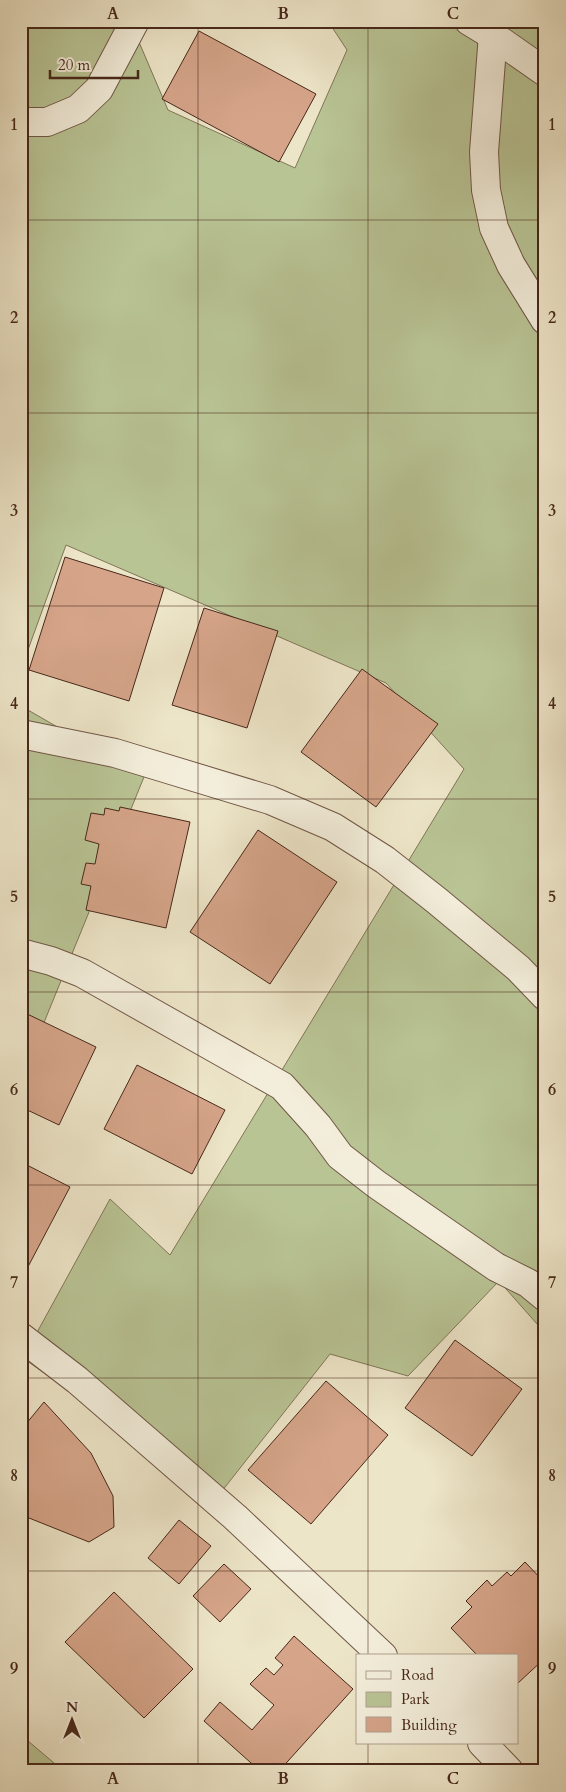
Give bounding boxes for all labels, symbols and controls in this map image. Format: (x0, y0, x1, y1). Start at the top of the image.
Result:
text: A (107, 3, 119, 25)
text: B (277, 3, 289, 25)
text: C (447, 3, 459, 25)
scale bar (50, 48, 138, 80)
text: 20 m (58, 55, 90, 75)
text: 1 (10, 114, 18, 136)
text: 1 (548, 114, 556, 136)
text: 2 (10, 307, 18, 329)
text: 2 (548, 307, 556, 329)
text: 3 (10, 500, 18, 522)
text: 3 (548, 500, 556, 522)
text: 4 (10, 693, 18, 715)
text: 4 (548, 693, 556, 715)
text: 5 (10, 886, 18, 908)
text: 5 (548, 886, 556, 908)
text: 6 (10, 1079, 18, 1101)
text: 6 (548, 1079, 556, 1101)
text: 7 (10, 1272, 18, 1294)
text: 7 (548, 1272, 556, 1294)
text: 8 (10, 1465, 18, 1487)
text: 8 (548, 1465, 556, 1487)
legend (356, 1654, 518, 1744)
text: 9 (10, 1658, 18, 1680)
text: 9 (548, 1658, 556, 1680)
text: Road (401, 1665, 434, 1685)
text: Park (401, 1689, 430, 1709)
north arrow (48, 1694, 98, 1744)
text: N (66, 1698, 78, 1717)
text: Building (401, 1715, 457, 1735)
text: A (107, 1768, 119, 1790)
text: B (277, 1768, 289, 1790)
text: C (447, 1768, 459, 1790)

